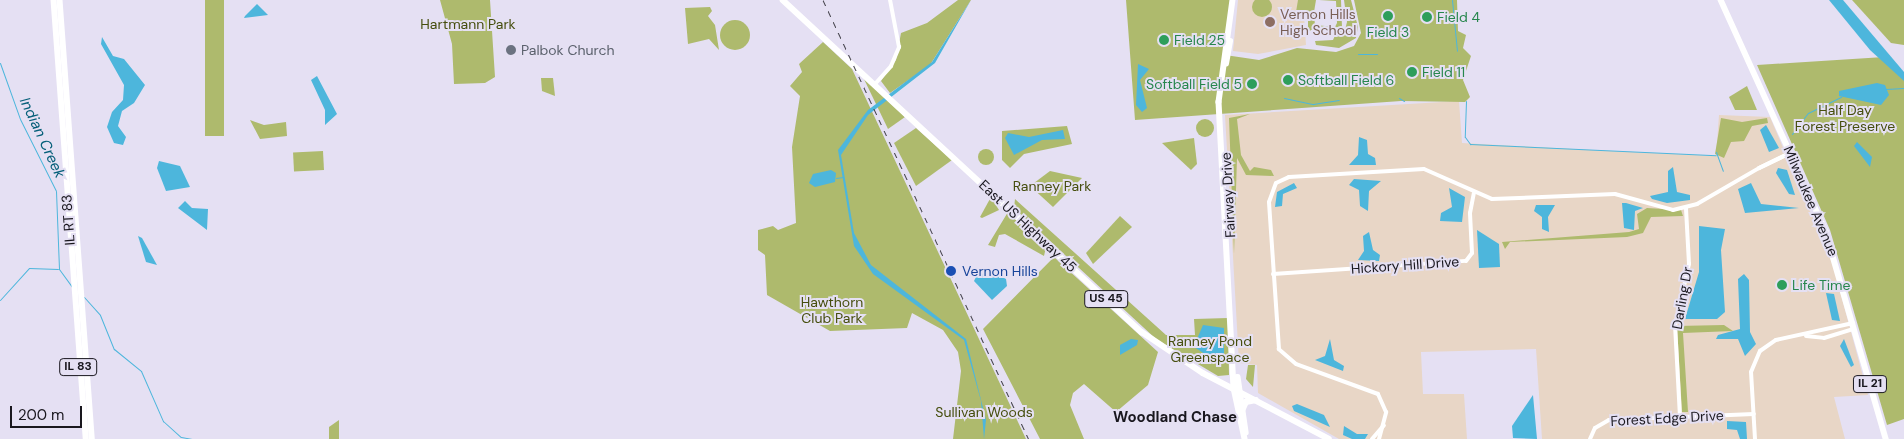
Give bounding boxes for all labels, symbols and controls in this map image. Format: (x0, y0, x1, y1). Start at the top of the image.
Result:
place label: Vernon Hills High School (1280, 6, 1356, 38)
place label: Field 4 (1437, 9, 1480, 25)
marker: Field 3 (1382, 10, 1394, 22)
marker: Field 4 (1421, 11, 1433, 23)
park label: Hartmann Park (420, 16, 516, 32)
marker: Vernon Hills High School (1264, 16, 1276, 28)
place label: Field 3 (1367, 24, 1409, 40)
place label: Field 25 (1174, 32, 1225, 48)
marker: Field 25 (1158, 34, 1170, 46)
place label: Palbok Church (521, 42, 614, 58)
marker: Palbok Church (505, 44, 517, 56)
place label: Field 11 (1422, 64, 1465, 80)
marker: Field 11 (1406, 66, 1418, 78)
place label: Softball Field 6 (1298, 72, 1394, 88)
marker: Softball Field 6 (1282, 74, 1294, 86)
place label: Softball Field 5 (1146, 76, 1242, 92)
marker: Softball Field 5 (1246, 78, 1258, 90)
water label: Indian Creek (15, 95, 69, 181)
park label: Half Day Forest Preserve (1795, 102, 1895, 134)
street label: Milwaukee Avenue (1780, 143, 1842, 259)
street label: Fairway Drive (1217, 152, 1239, 238)
street label: East US Highway 45 (976, 176, 1080, 276)
park label: Ranney Park (1013, 178, 1091, 194)
street label: IL RT 83 (58, 194, 78, 246)
street label: Hickory Hill Drive (1350, 253, 1460, 277)
place label: Vernon Hills (962, 263, 1038, 279)
marker: Vernon Hills (944, 264, 958, 278)
street label: Darling Dr (1668, 265, 1696, 331)
place label: Life Time (1792, 277, 1851, 293)
marker: Life Time (1776, 279, 1788, 291)
road number: US 45 (1084, 290, 1128, 308)
park label: Hawthorn Club Park (801, 294, 863, 326)
park label: Ranney Pond Greenspace (1168, 333, 1252, 366)
road number: IL 83 (58, 358, 98, 377)
road number: IL 21 (1852, 374, 1888, 394)
scale bar (12, 396, 85, 428)
park label: Sullivan Woods (935, 404, 1033, 420)
text: 200 m (18, 405, 64, 425)
street label: Forest Edge Drive (1610, 407, 1724, 429)
district label: Woodland Chase (1113, 409, 1237, 427)

